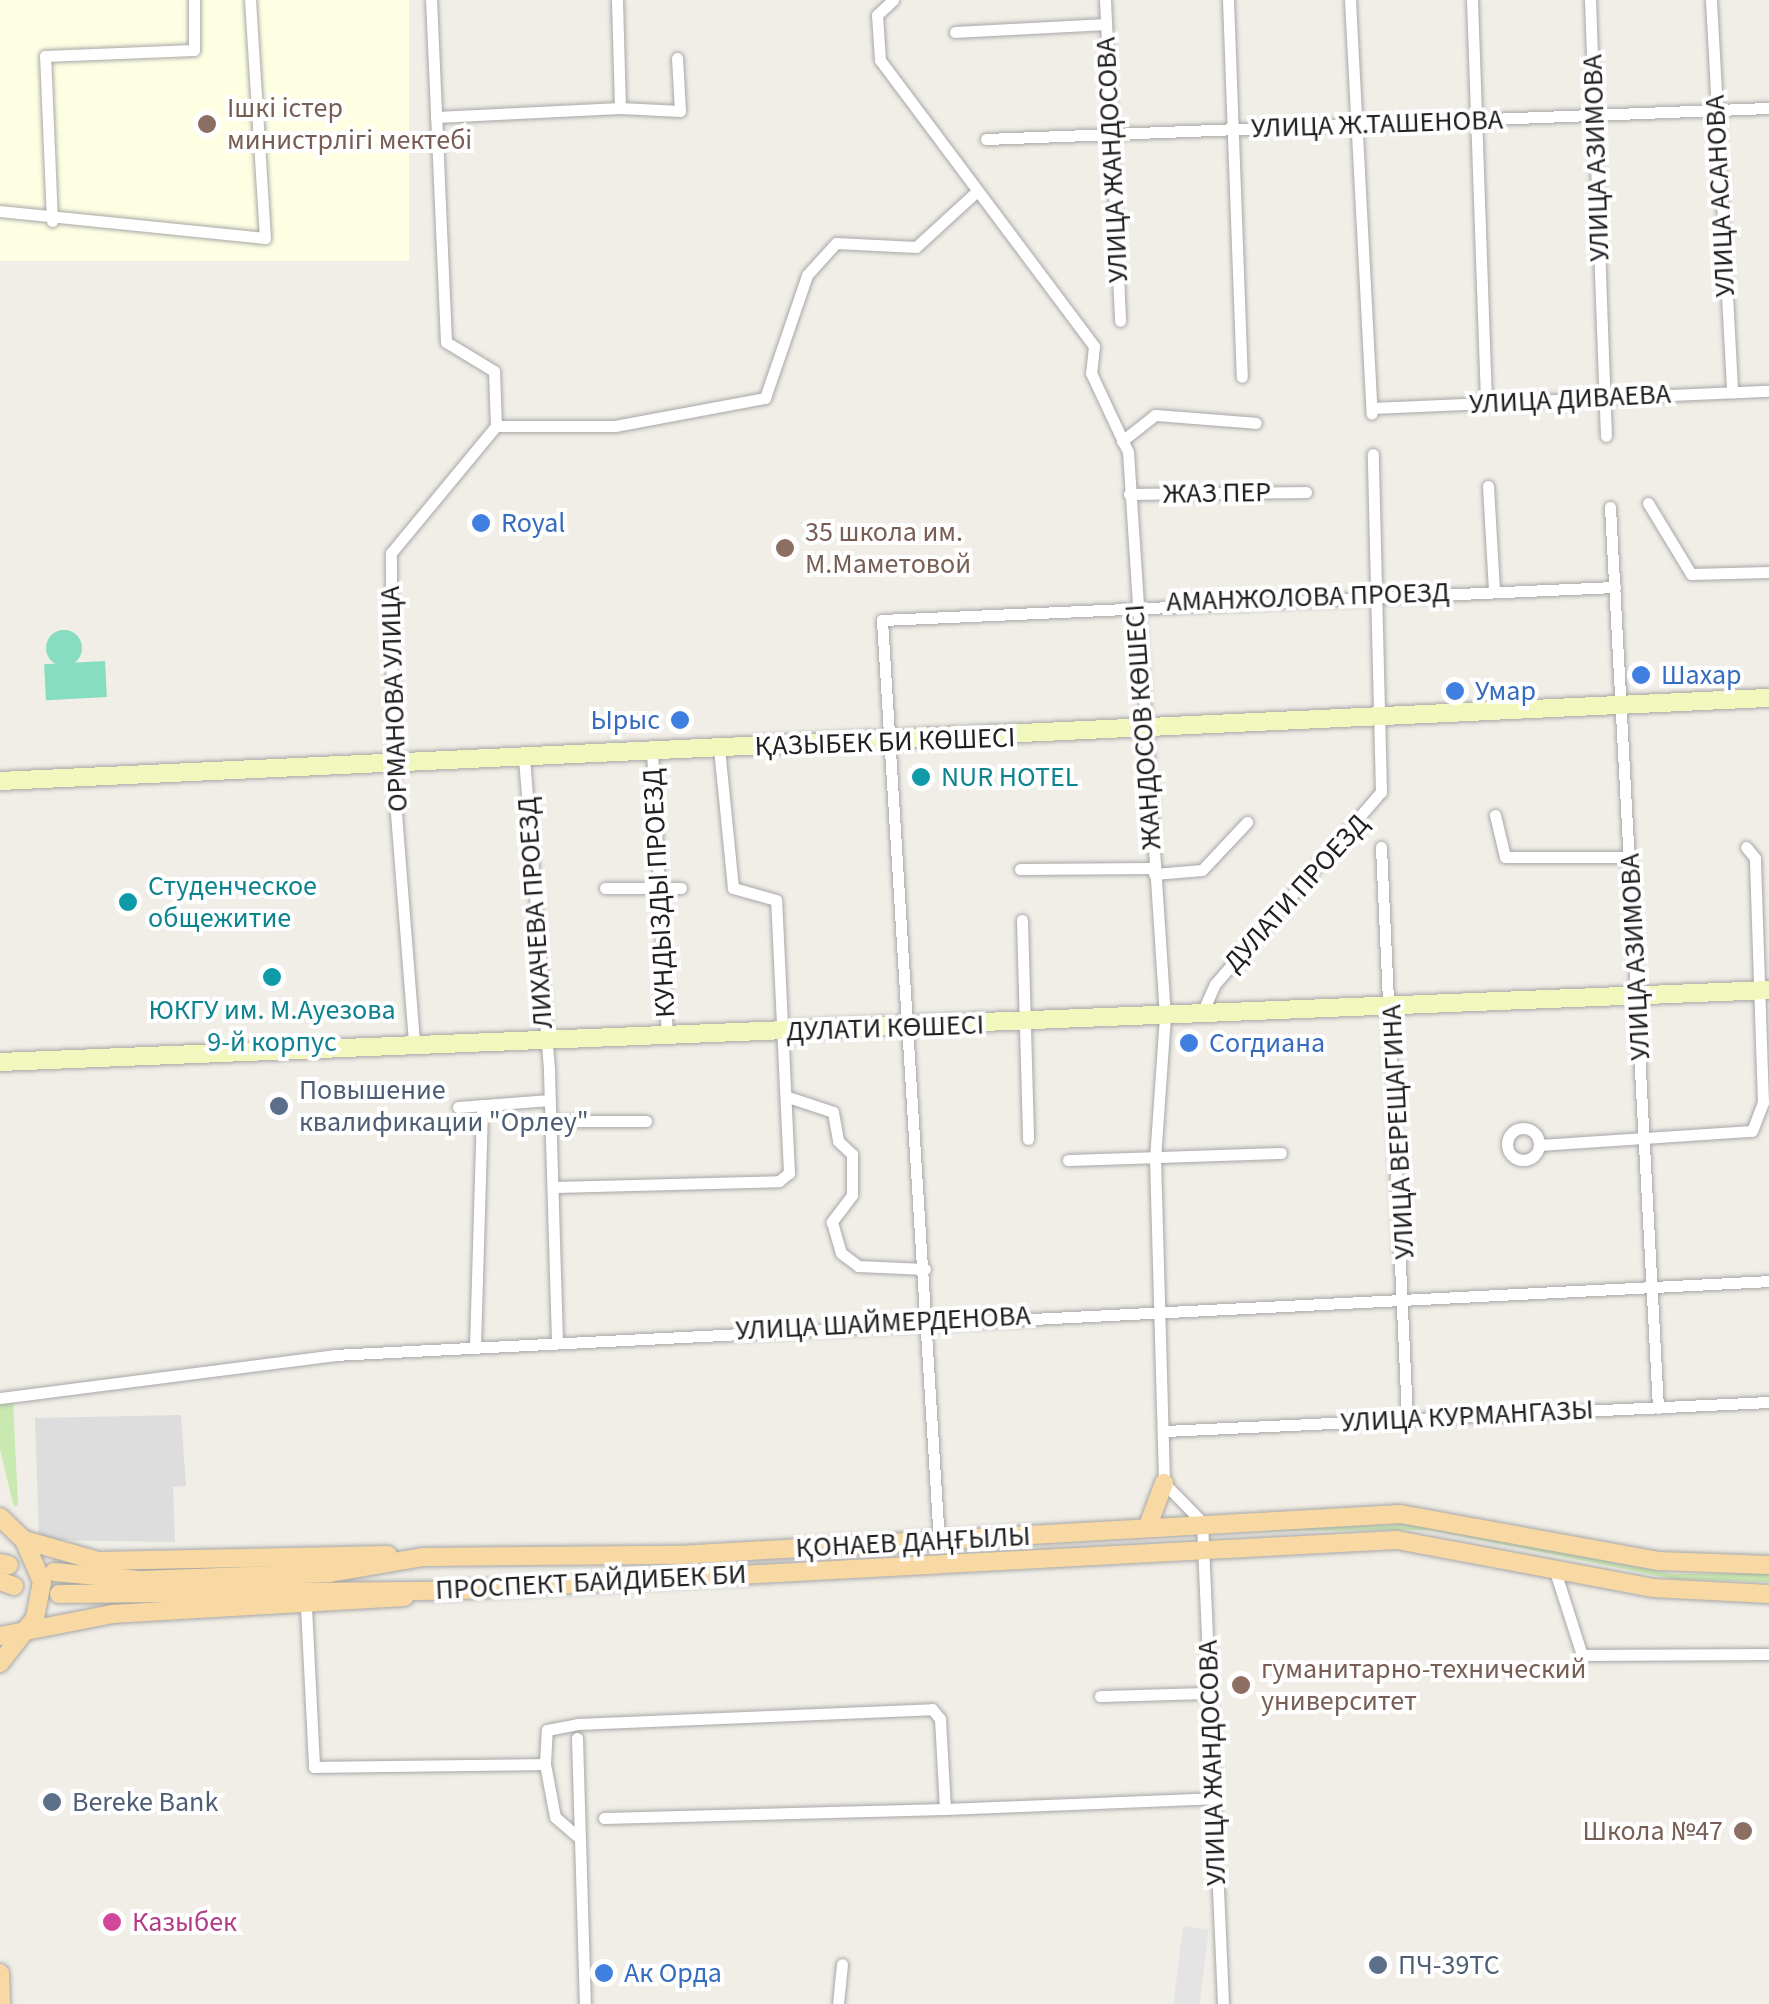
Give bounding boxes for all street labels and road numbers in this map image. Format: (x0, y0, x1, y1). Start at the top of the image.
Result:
street label: УЛИЦА ЖАНДОСОВА (1089, 36, 1135, 284)
street label: УЛИЦА АЗИМОВА (1576, 54, 1616, 262)
street label: УЛИЦА АСАНОВА (1698, 94, 1742, 298)
street label: УЛИЦА Ж.ТАШЕНОВА (1251, 103, 1503, 145)
street label: УЛИЦА ДИВАЕВА (1468, 377, 1672, 421)
street label: ЖАЗ ПЕР (1163, 475, 1271, 511)
street label: АМАНЖОЛОВА ПРОЕЗД (1166, 575, 1450, 619)
street label: ОРМАНОВА УЛИЦА (373, 585, 415, 813)
street label: ЖАНДОСОВ КӨШЕСІ (1118, 603, 1168, 851)
street label: ҚАЗЫБЕК БИ КӨШЕСІ (754, 721, 1016, 763)
street label: КУНДЫЗДЫ ПРОЕЗД (636, 768, 682, 1018)
street label: ЛИХАЧЕВА ПРОЕЗД (510, 796, 560, 1030)
street label: ДУЛАТИ ПРОЕЗД (1216, 807, 1376, 979)
street label: УЛИЦА АЗИМОВА (1613, 853, 1657, 1061)
street label: УЛИЦА ВЕРЕЩАГИНА (1375, 1004, 1421, 1260)
street label: ДУЛАТИ КӨШЕСІ (785, 1008, 985, 1048)
street label: УЛИЦА ШАЙМЕРДЕНОВА (735, 1298, 1031, 1348)
street label: УЛИЦА КУРМАНГАЗЫ (1340, 1393, 1594, 1439)
street label: ҚОНАЕВ ДАҢҒЫЛЫ (795, 1519, 1031, 1565)
street label: ПРОСПЕКТ БАЙДИБЕК БИ (435, 1557, 747, 1607)
street label: УЛИЦА ЖАНДОСОВА (1191, 1640, 1233, 1886)

